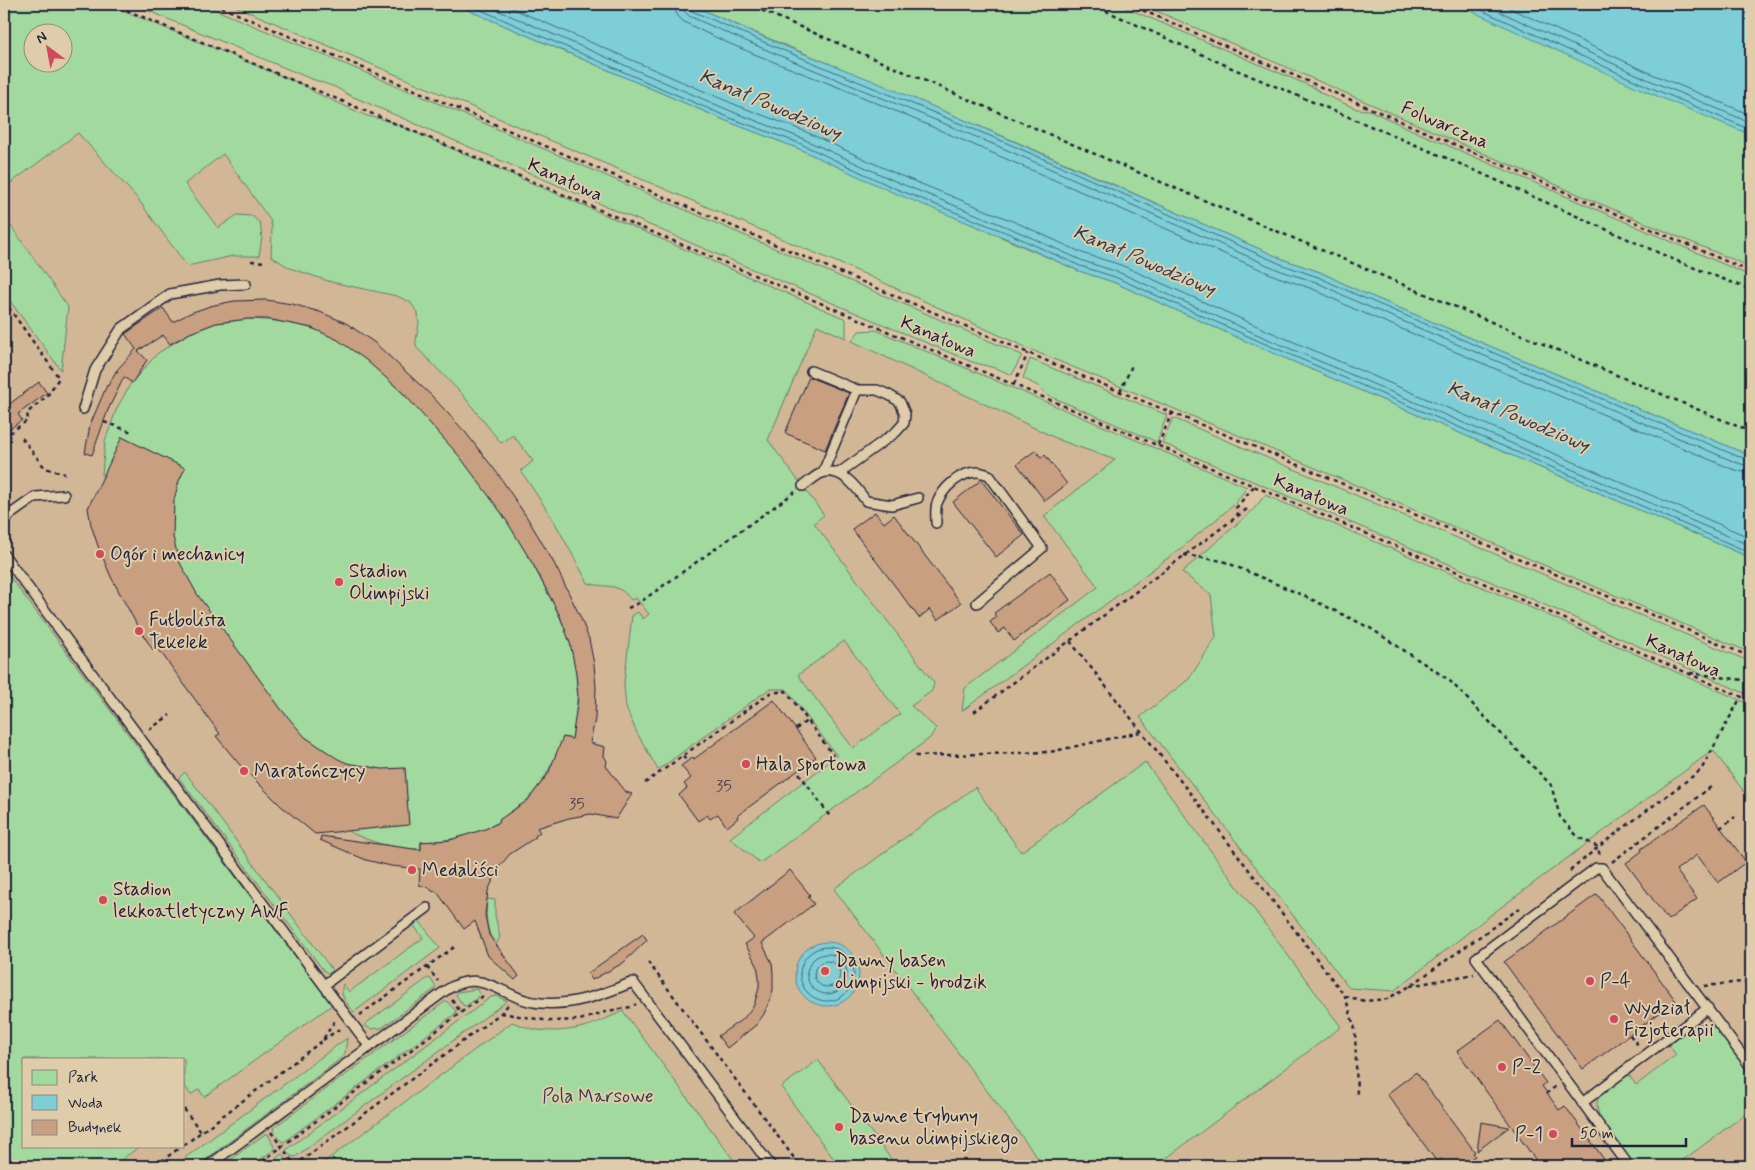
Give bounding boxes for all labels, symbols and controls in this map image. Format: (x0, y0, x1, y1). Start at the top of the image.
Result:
north arrow (22, 22, 72, 72)
text: N (33, 28, 50, 48)
water label: Kanał Powodziowy (695, 63, 847, 148)
street label: Folwarczna (1397, 95, 1493, 155)
street label: Kanałowa (524, 152, 606, 208)
water label: Kanał Powodziowy (1069, 219, 1221, 304)
street label: Kanałowa (896, 310, 980, 364)
water label: Kanał Powodziowy (1443, 375, 1595, 460)
street label: Kanałowa (1269, 468, 1353, 522)
place label: Ogór i mechanicy (110, 542, 245, 568)
marker: Ogór i mechanicy (94, 548, 106, 560)
place label: Stadion Olimpijski (349, 559, 430, 607)
marker: Stadion Olimpijski (333, 576, 345, 588)
place label: Futbolista Tekelek (149, 608, 226, 655)
marker: Futbolista Tekelek (133, 625, 145, 637)
street label: Kanałowa (1642, 628, 1724, 684)
place label: Hala sportowa (756, 752, 867, 777)
marker: Hala sportowa (740, 758, 752, 770)
place label: Maratończycy (254, 759, 365, 784)
marker: Maratończycy (238, 765, 250, 777)
house number: 35 (716, 776, 732, 797)
house number: 35 (569, 794, 585, 815)
place label: Medaliści (422, 858, 498, 883)
marker: Medaliści (406, 864, 418, 876)
place label: Stadion lekkoatletyczny AWF (113, 877, 289, 925)
marker: Stadion lekkoatletyczny AWF (97, 894, 109, 906)
place label: Dawny basen olimpijski - brodzik (835, 948, 987, 996)
marker: Dawny basen olimpijski - brodzik (819, 965, 831, 977)
place label: P-4 (1600, 969, 1631, 994)
marker: P-4 (1584, 975, 1596, 987)
place label: Wydział Fizjoterapii (1624, 996, 1714, 1044)
marker: Wydział Fizjoterapii (1608, 1013, 1620, 1025)
place label: P-2 (1512, 1055, 1541, 1080)
legend (22, 1058, 185, 1148)
marker: P-2 (1496, 1061, 1508, 1073)
text: Park (68, 1068, 98, 1088)
park label: Pola Marsowe (542, 1084, 654, 1109)
text: Woda (68, 1094, 103, 1114)
place label: Dawne trybuny basenu olimpijskiego (849, 1104, 1018, 1153)
scale bar (1572, 1115, 1686, 1147)
text: Budynek (68, 1118, 122, 1138)
marker: Dawne trybuny basenu olimpijskiego (833, 1121, 845, 1133)
place label: P-1 (1515, 1122, 1543, 1147)
text: 50 m (1580, 1124, 1614, 1144)
marker: P-1 (1547, 1128, 1559, 1140)

